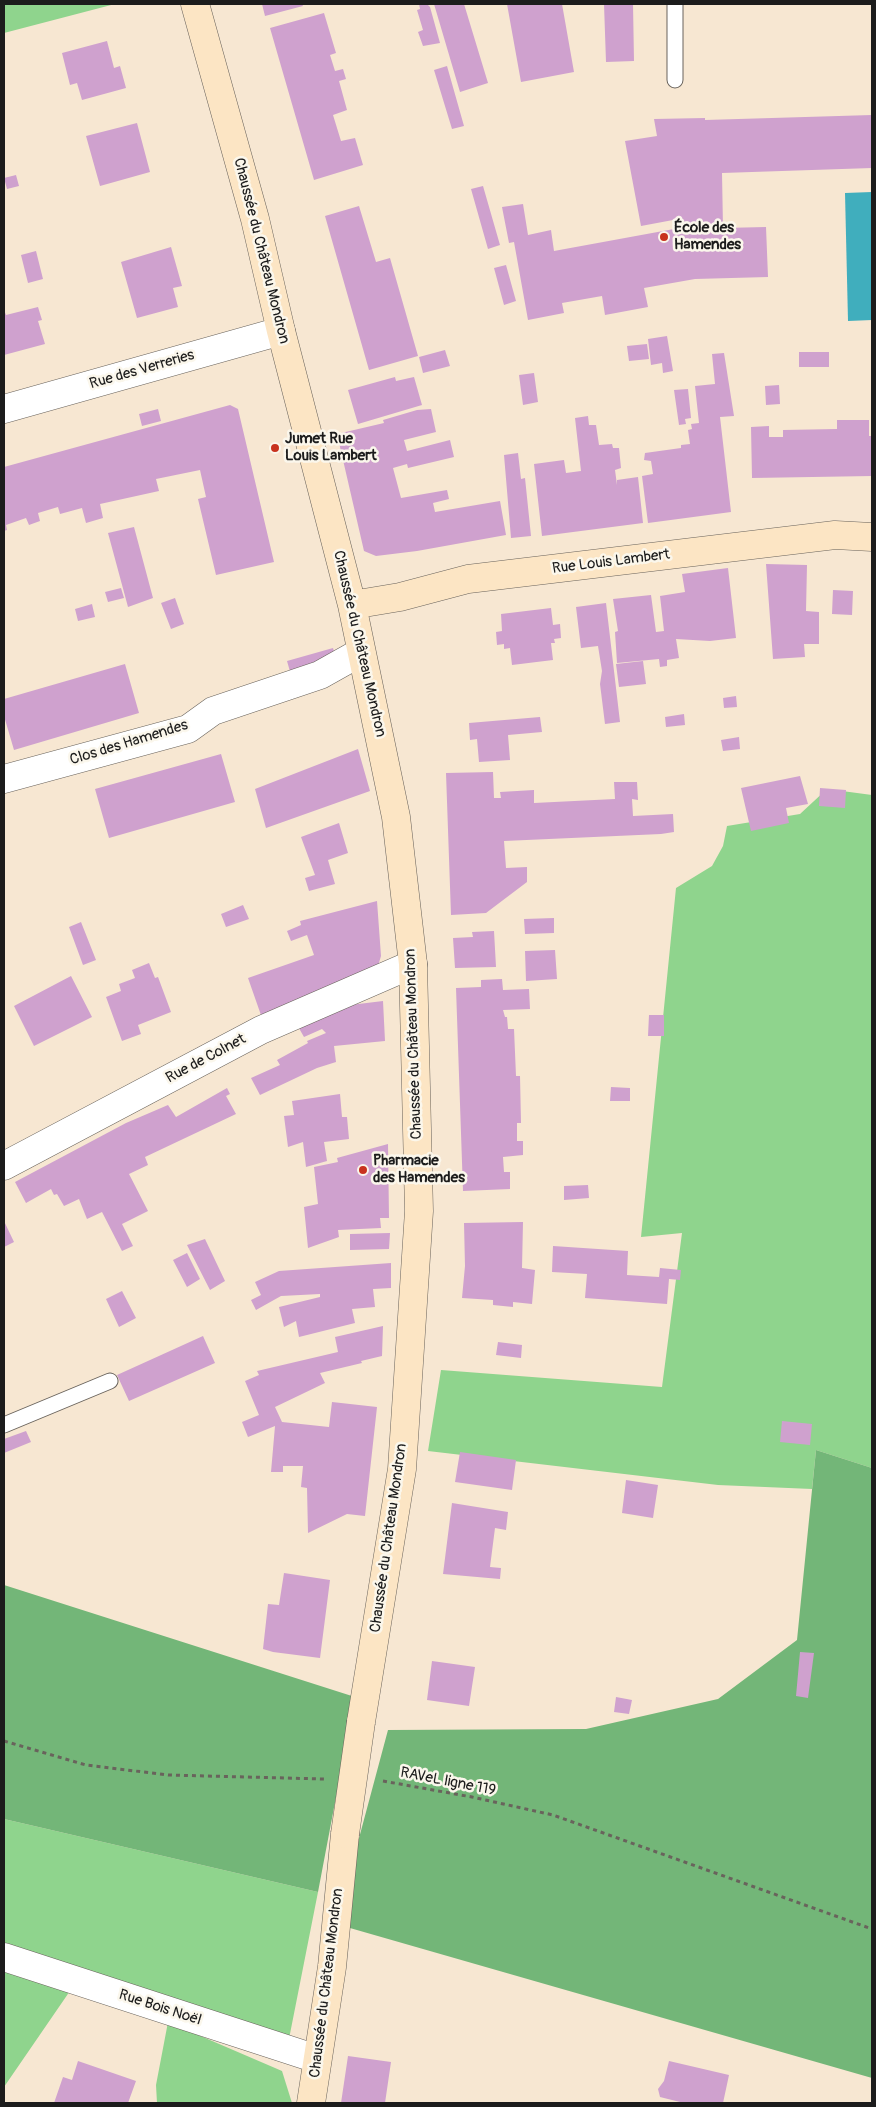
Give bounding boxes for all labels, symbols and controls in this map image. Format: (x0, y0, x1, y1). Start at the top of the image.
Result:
street label: Chaussée du Château Mondron (229, 156, 293, 346)
place label: École des Hamendes (674, 219, 741, 254)
marker: École des Hamendes (658, 231, 670, 243)
street label: Rue des Verreries (88, 346, 196, 394)
place label: Jumet Rue Louis Lambert (285, 430, 377, 465)
marker: Jumet Rue Louis Lambert (269, 442, 281, 454)
street label: Rue Louis Lambert (551, 546, 671, 578)
street label: Chaussée du Château Mondron (329, 549, 389, 739)
street label: Clos des Hamendes (68, 716, 190, 770)
street label: Chaussée du Château Mondron (402, 948, 426, 1140)
street label: Rue de Colnet (163, 1030, 249, 1088)
place label: Pharmacie des Hamendes (373, 1152, 465, 1187)
marker: Pharmacie des Hamendes (357, 1164, 369, 1176)
street label: Chaussée du Château Mondron (367, 1442, 411, 1634)
street label: RAVeL ligne 119 (399, 1764, 497, 1800)
street label: Chaussée du Château Mondron (306, 1887, 348, 2079)
street label: Rue Bois Noël (116, 1986, 204, 2030)

